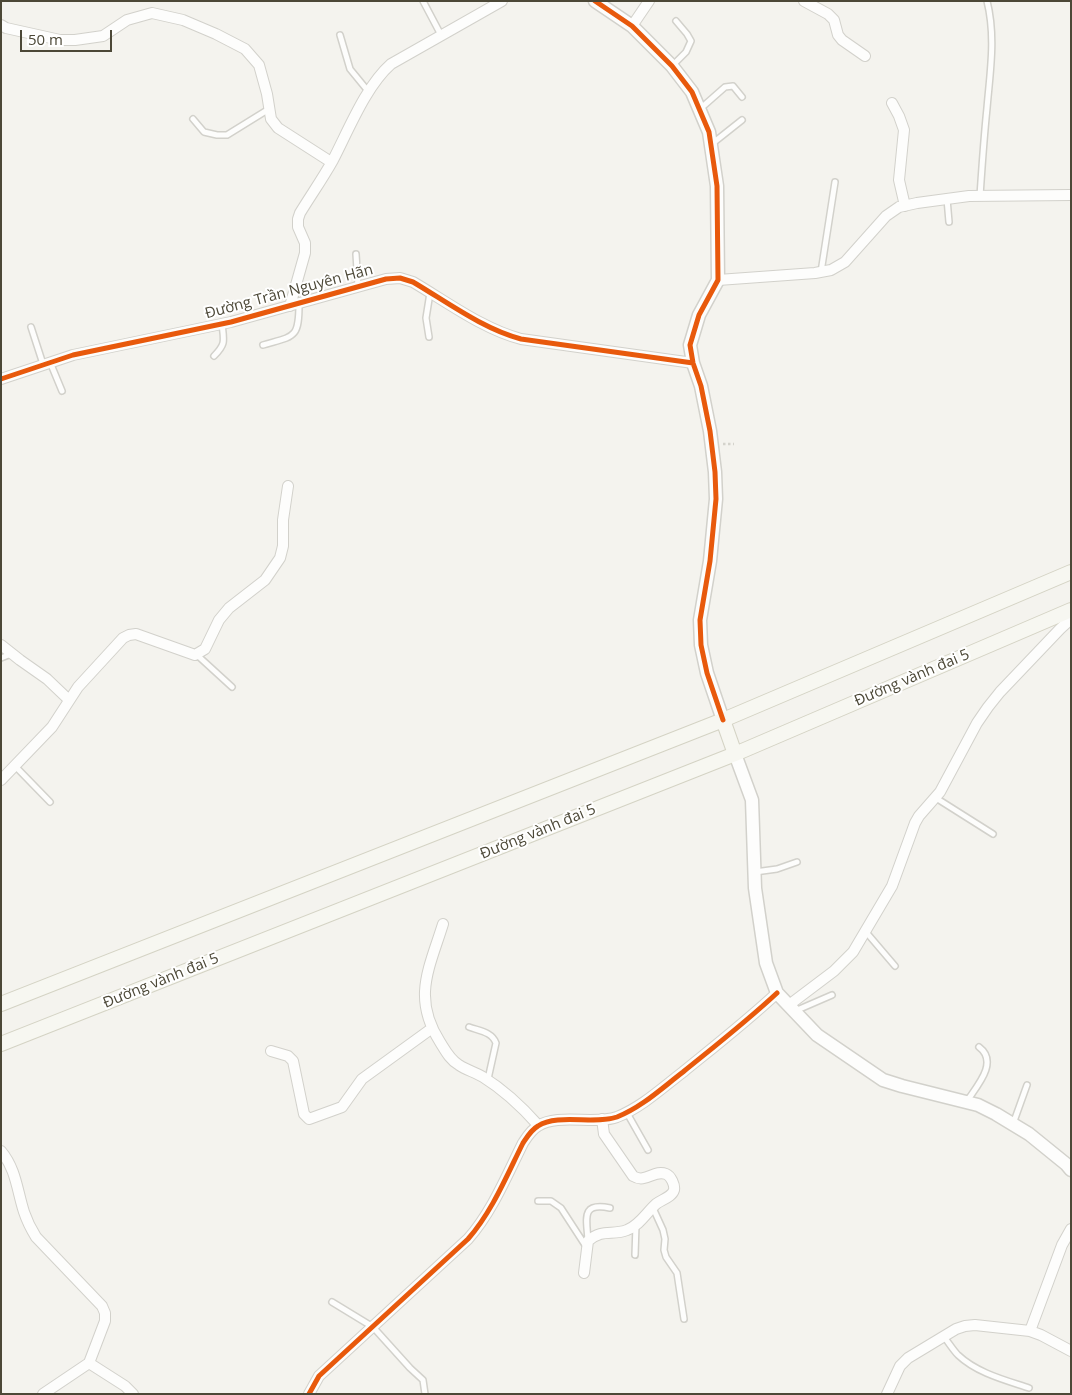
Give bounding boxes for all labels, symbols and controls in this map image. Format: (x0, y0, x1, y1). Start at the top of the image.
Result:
scale bar (22, 20, 115, 52)
text: 50 m (28, 29, 63, 49)
street label: Đường Trần Nguyên Hãn (203, 261, 375, 323)
street label: Đường vành đai 5 (852, 646, 972, 710)
street label: Đường vành đai 5 (478, 801, 598, 863)
street label: Đường vành đai 5 (101, 950, 221, 1012)

